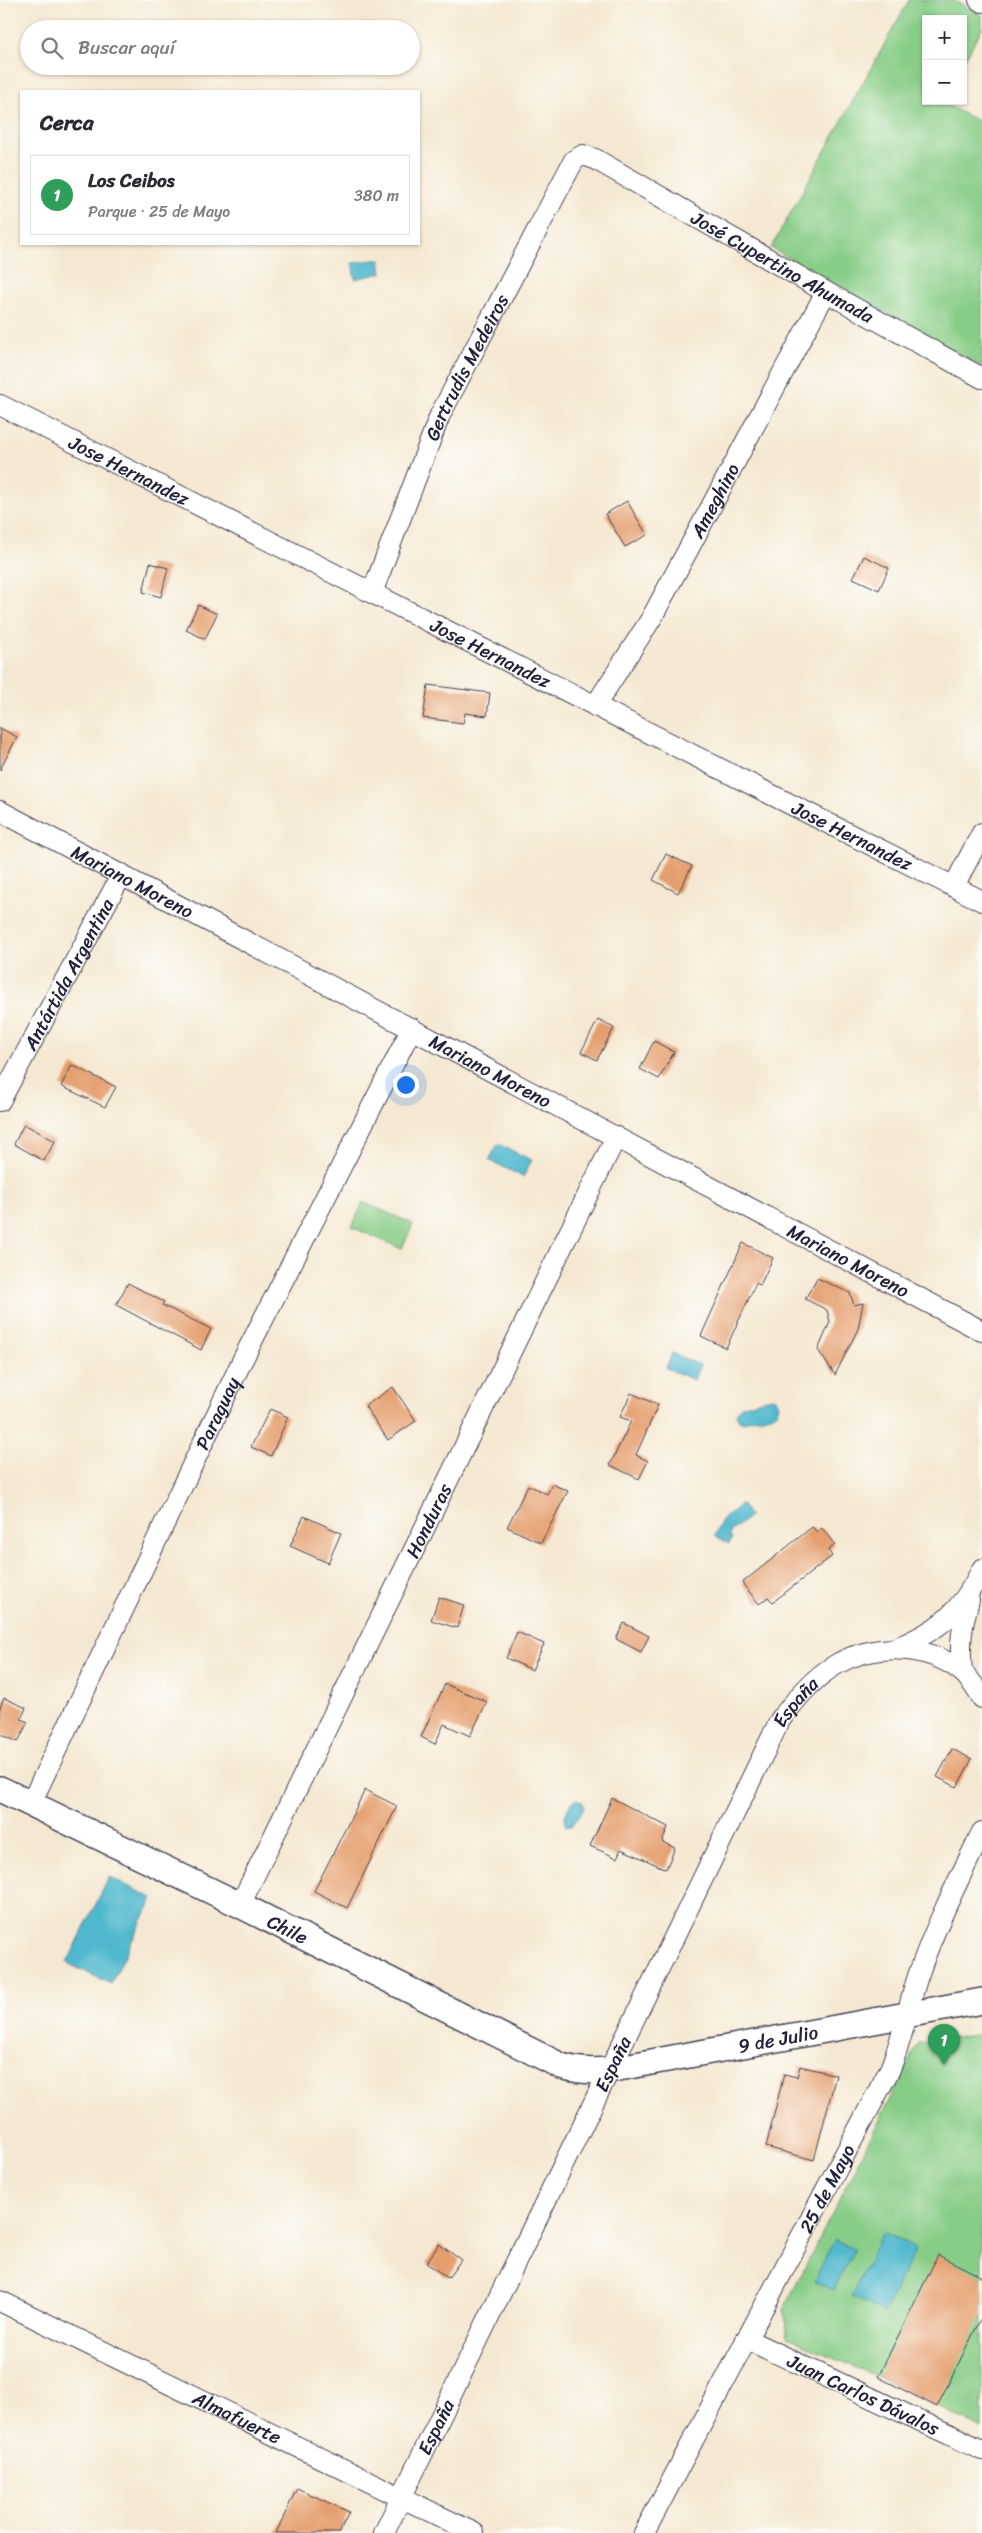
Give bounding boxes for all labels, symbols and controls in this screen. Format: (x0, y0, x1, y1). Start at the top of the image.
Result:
map controls (922, 15, 967, 105)
button: + (922, 15, 967, 60)
search box (20, 20, 420, 75)
text: Buscar aquí (78, 31, 175, 64)
icon: search (38, 34, 66, 62)
button: − (922, 60, 967, 105)
text: Cerca (40, 104, 94, 142)
text: Los Ceibos (88, 164, 175, 197)
text: 1 (54, 181, 60, 210)
text: 380 m (354, 181, 399, 210)
text: Parque · 25 de Mayo (88, 197, 230, 226)
street label: José Cupertino Ahumada (684, 201, 881, 332)
street label: Gertrudis Medeiros (415, 288, 518, 445)
street label: Jose Hernandez (62, 426, 196, 515)
street label: Ameghino (680, 457, 748, 545)
street label: Jose Hernandez (424, 608, 558, 698)
street label: Jose Hernandez (785, 791, 919, 880)
street label: Mariano Moreno (65, 835, 200, 927)
street label: Antártida Argentina (13, 892, 123, 1057)
street label: Mariano Moreno (423, 1025, 558, 1117)
your location (393, 1072, 419, 1098)
street label: Mariano Moreno (781, 1214, 916, 1306)
street label: Paraguay (186, 1371, 249, 1455)
street label: Honduras (396, 1477, 461, 1564)
street label: España (763, 1668, 827, 1732)
street label: Chile (261, 1905, 314, 1953)
street label: 9 de Julio (735, 2015, 821, 2062)
pin: 1 (928, 2024, 960, 2065)
street label: España (585, 2030, 640, 2097)
street label: 25 de Mayo (789, 2138, 864, 2239)
street label: Juan Carlos Dávalos (781, 2344, 945, 2444)
street label: Almafuerte (186, 2381, 287, 2453)
street label: España (408, 2393, 464, 2461)

